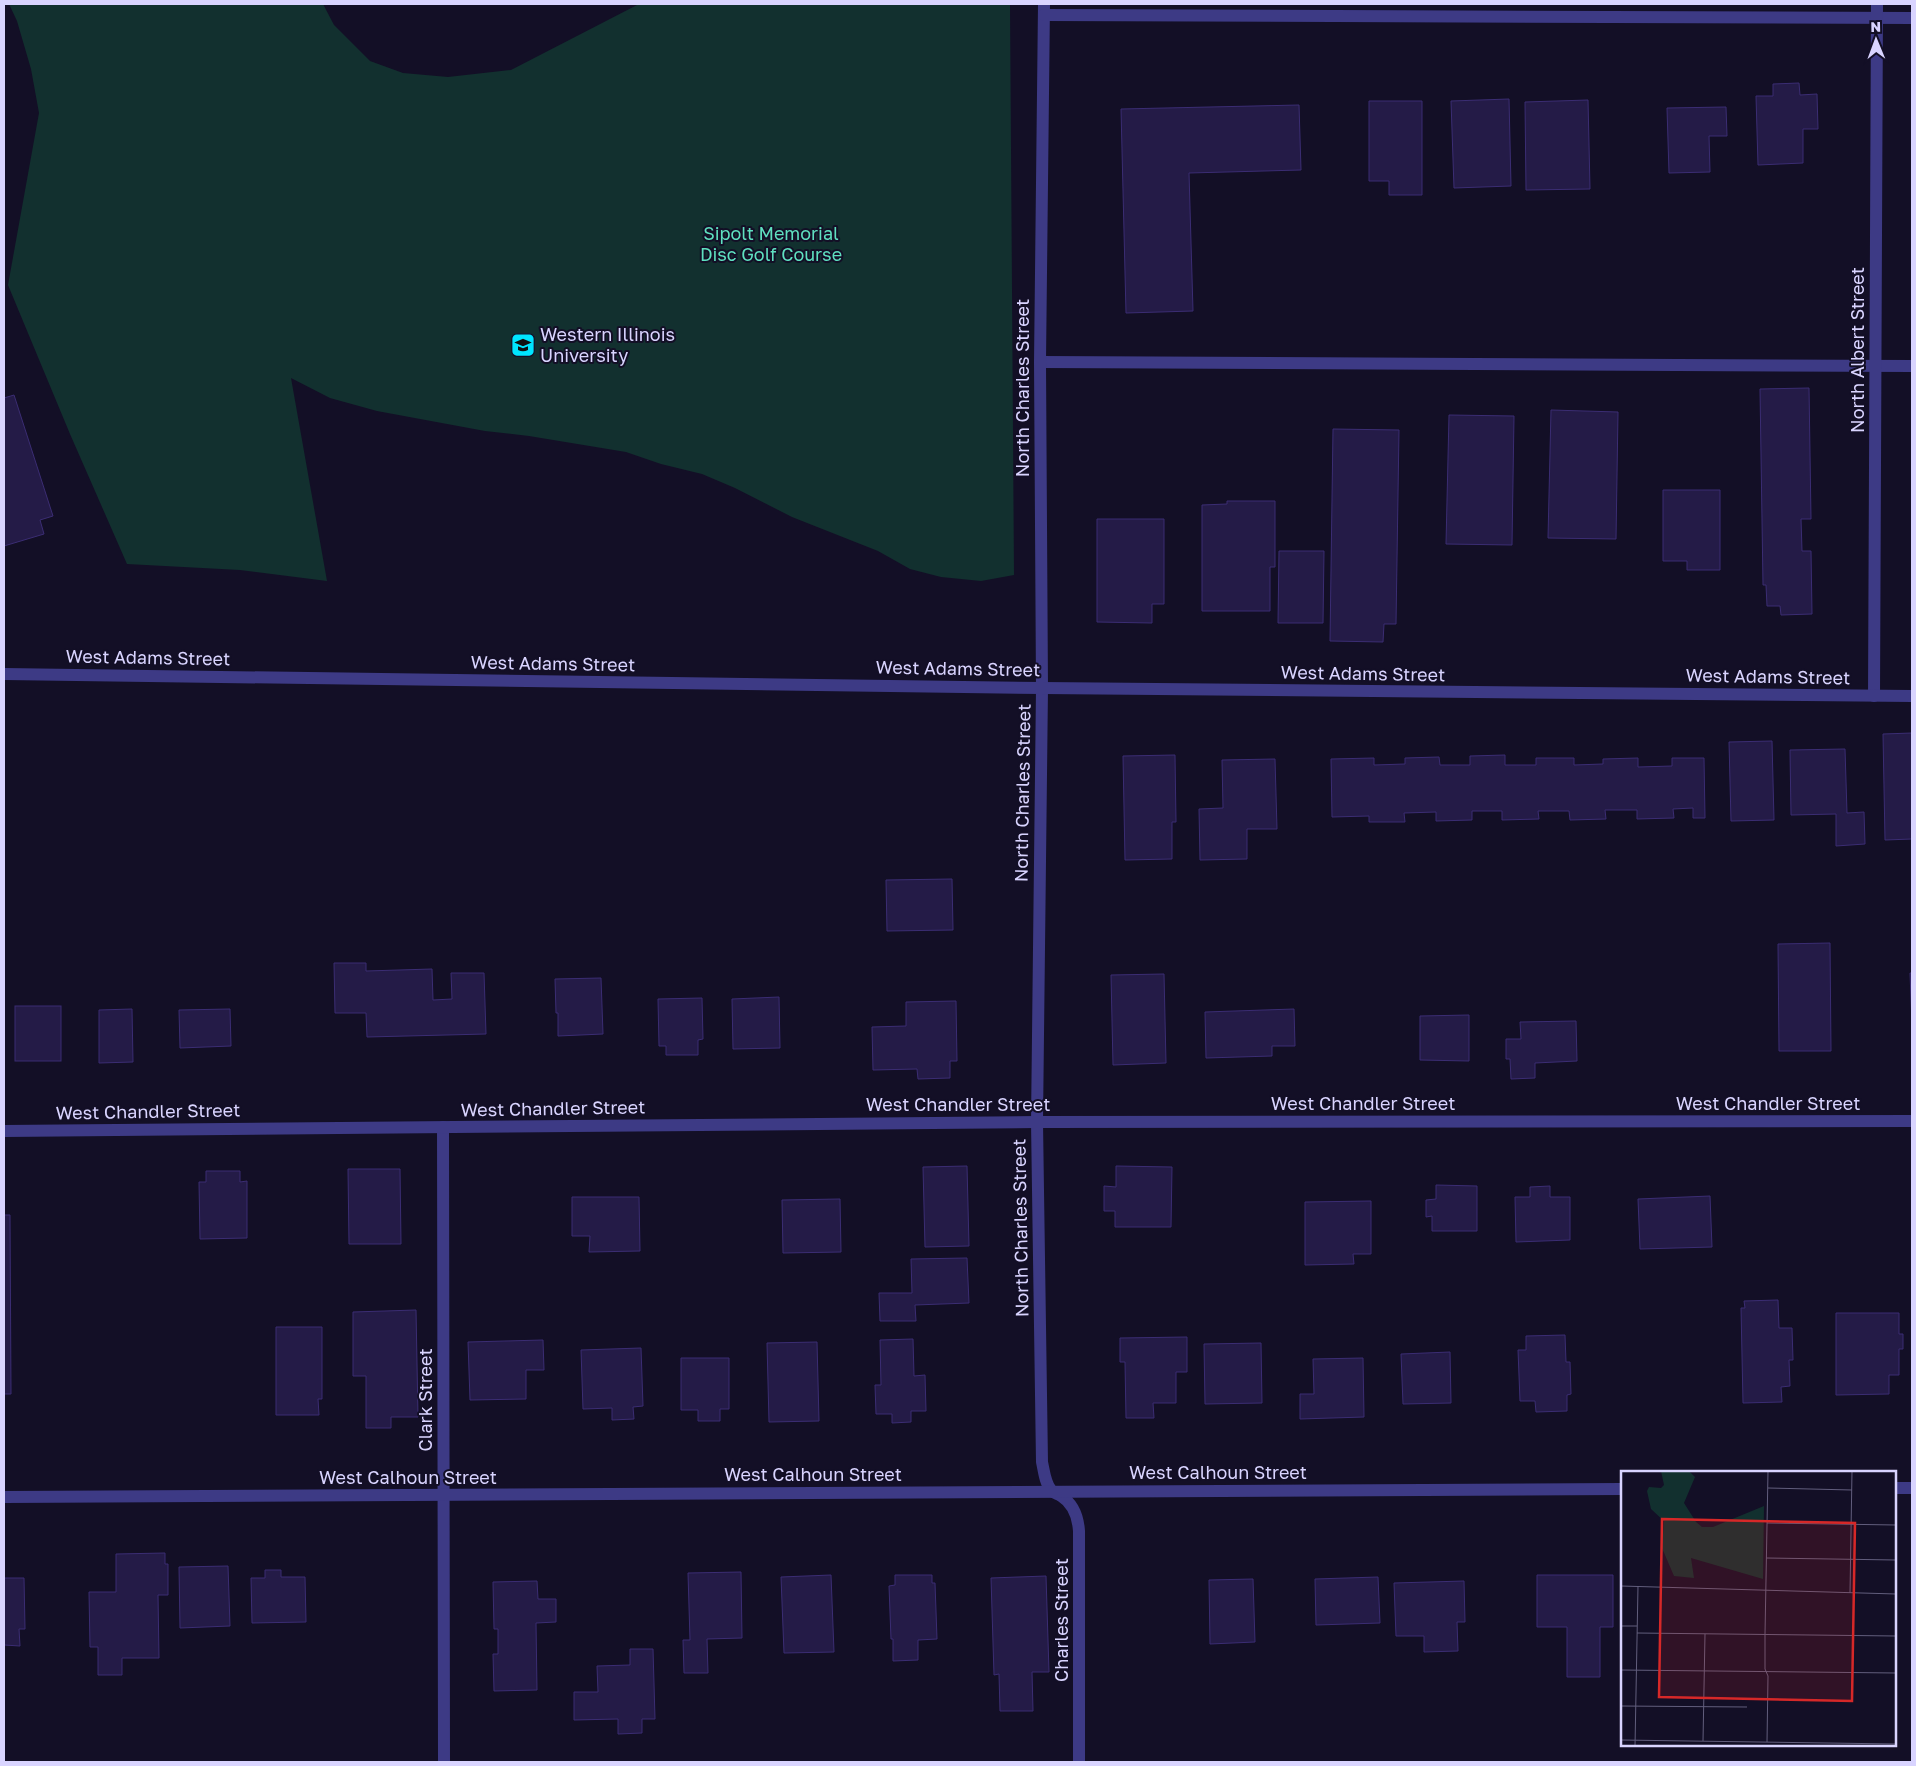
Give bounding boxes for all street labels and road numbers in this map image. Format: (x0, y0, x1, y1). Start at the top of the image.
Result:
street label: North Albert Street (1846, 267, 1868, 433)
street label: North Charles Street (1011, 299, 1033, 477)
street label: West Adams Street (66, 645, 231, 669)
street label: West Adams Street (471, 651, 636, 675)
street label: West Adams Street (876, 656, 1041, 680)
street label: West Adams Street (1281, 661, 1446, 685)
street label: West Adams Street (1686, 664, 1851, 688)
street label: North Charles Street (1009, 704, 1035, 882)
street label: West Chandler Street (1271, 1092, 1455, 1114)
street label: West Chandler Street (1676, 1092, 1860, 1114)
street label: West Chandler Street (866, 1093, 1050, 1115)
street label: West Chandler Street (460, 1095, 646, 1121)
street label: West Chandler Street (55, 1098, 241, 1124)
street label: North Charles Street (1007, 1139, 1033, 1317)
street label: Clark Street (414, 1348, 436, 1452)
street label: West Calhoun Street (1129, 1461, 1307, 1483)
street label: West Calhoun Street (724, 1463, 902, 1485)
street label: West Calhoun Street (319, 1466, 497, 1488)
street label: Charles Street (1050, 1558, 1072, 1682)

